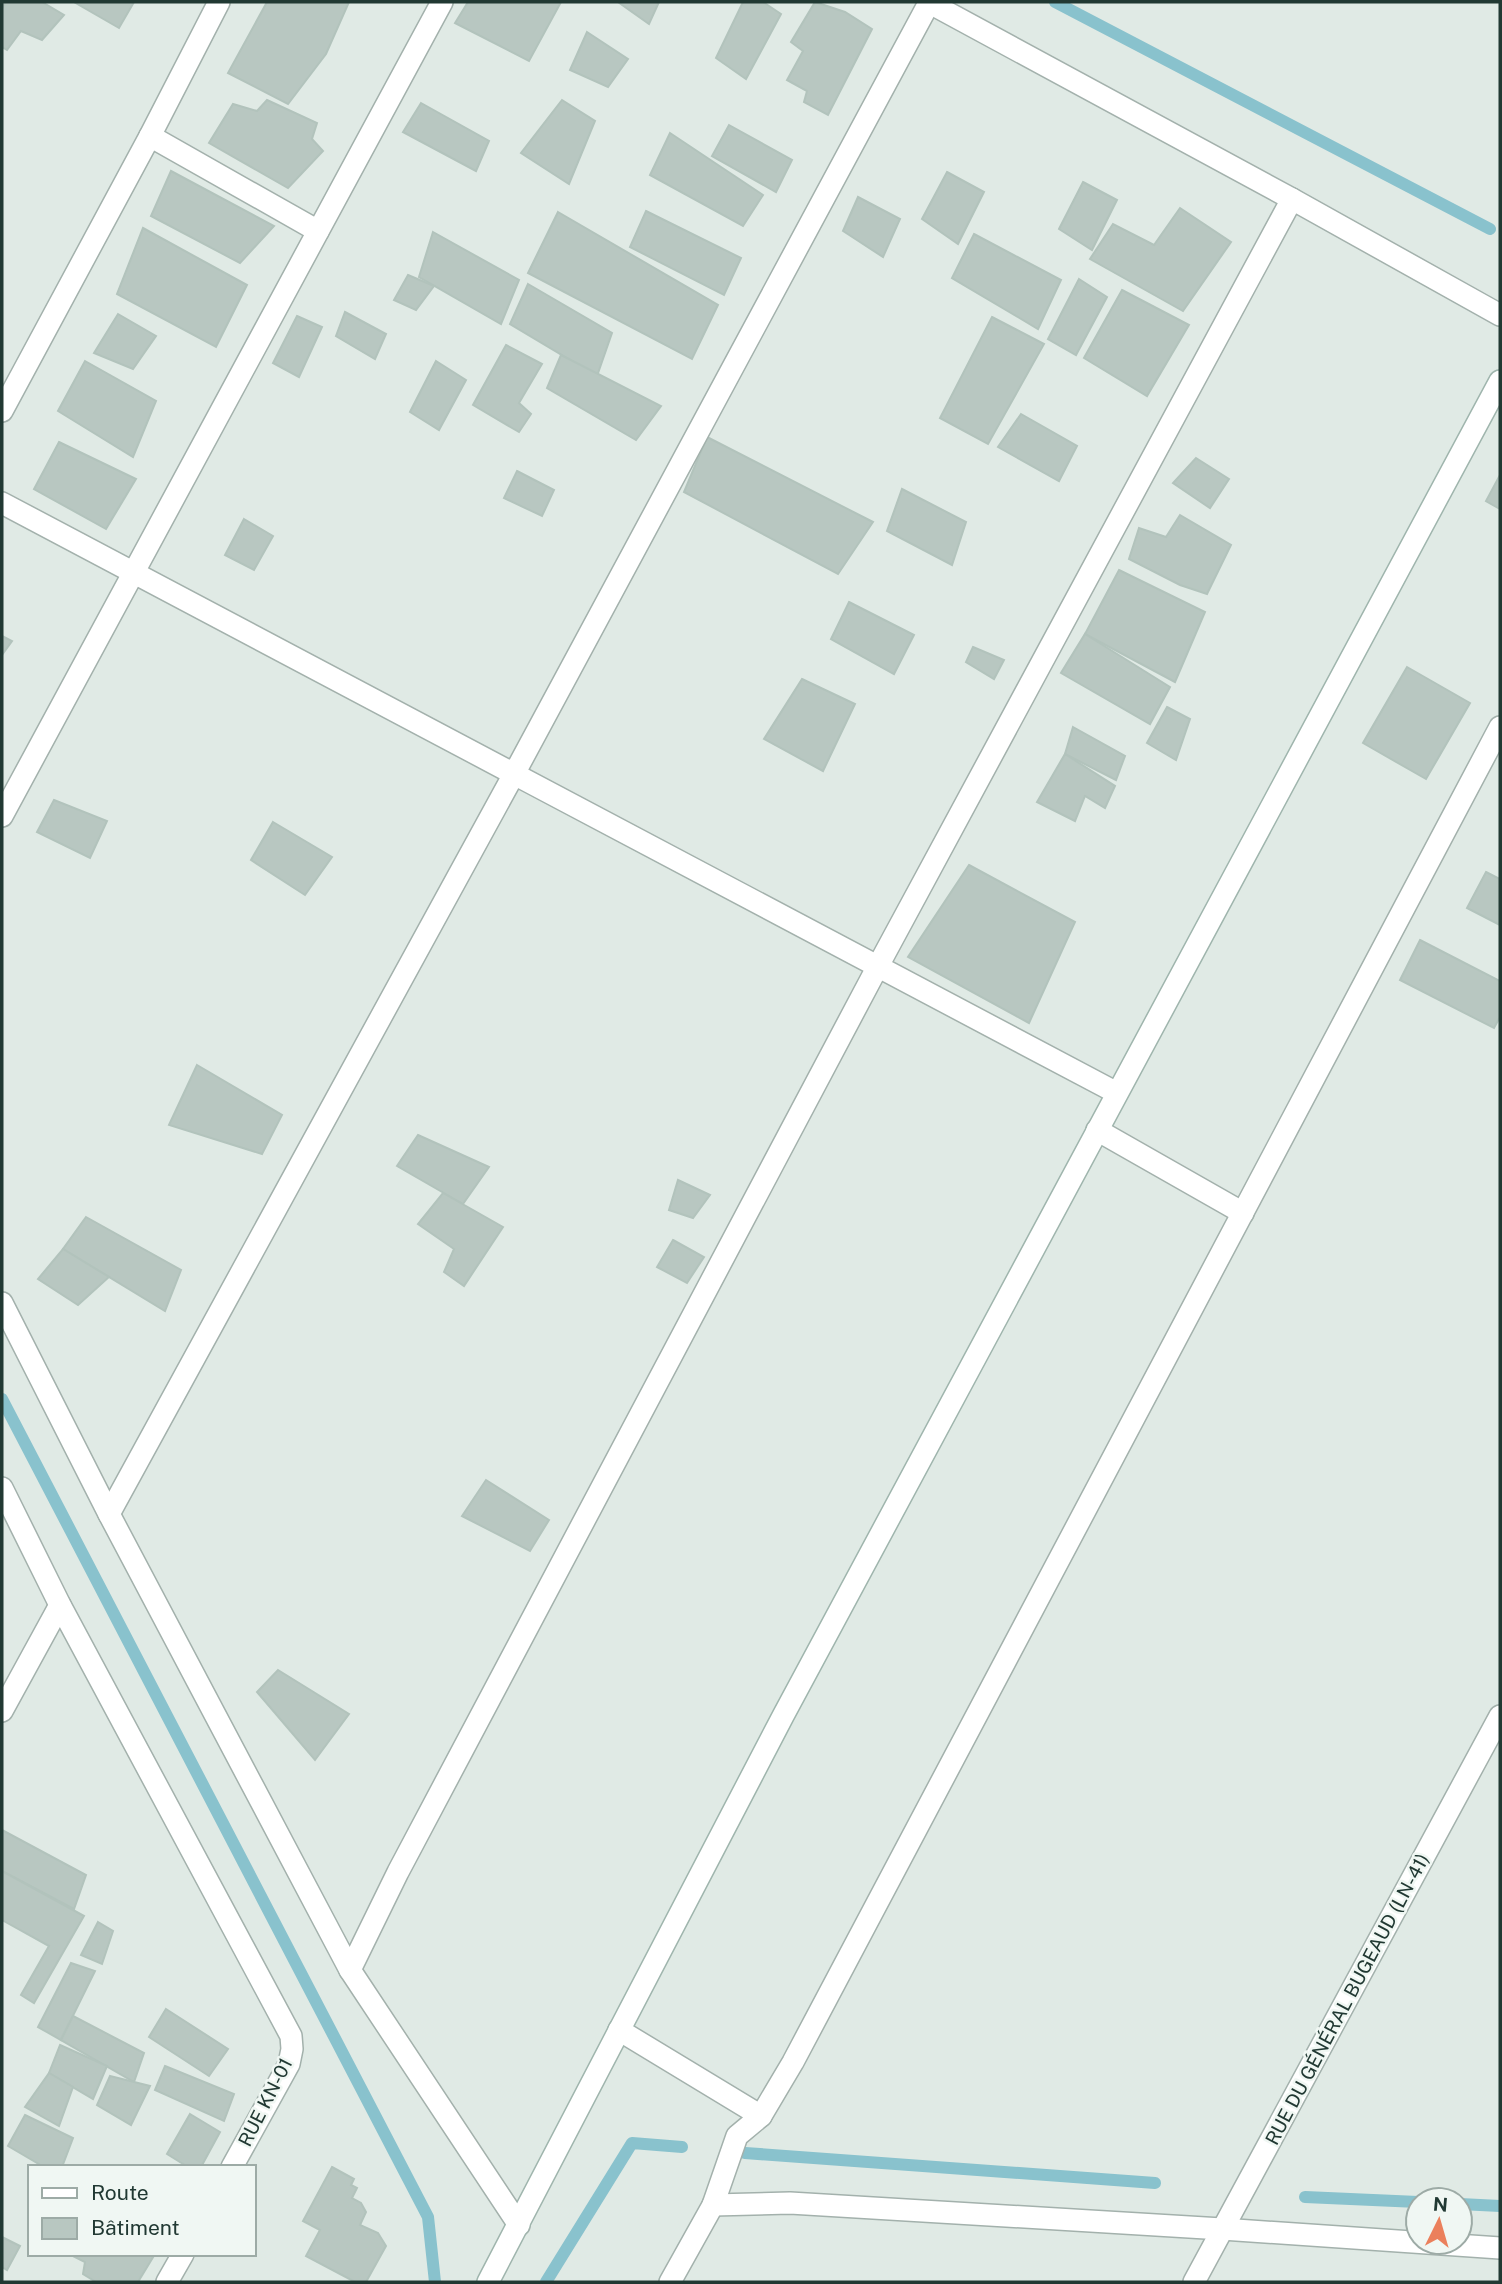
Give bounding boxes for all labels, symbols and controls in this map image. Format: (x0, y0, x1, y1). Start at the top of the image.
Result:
street label: RUE DU GÉNÉRAL BUGEAUD (LN-41) (1261, 1850, 1433, 2148)
street label: RUE KN-01 (233, 2054, 297, 2150)
legend (28, 2165, 256, 2256)
text: Route (91, 2180, 149, 2205)
north arrow (1404, 2186, 1474, 2256)
text: N (1432, 2192, 1449, 2216)
text: Bâtiment (91, 2215, 180, 2240)

